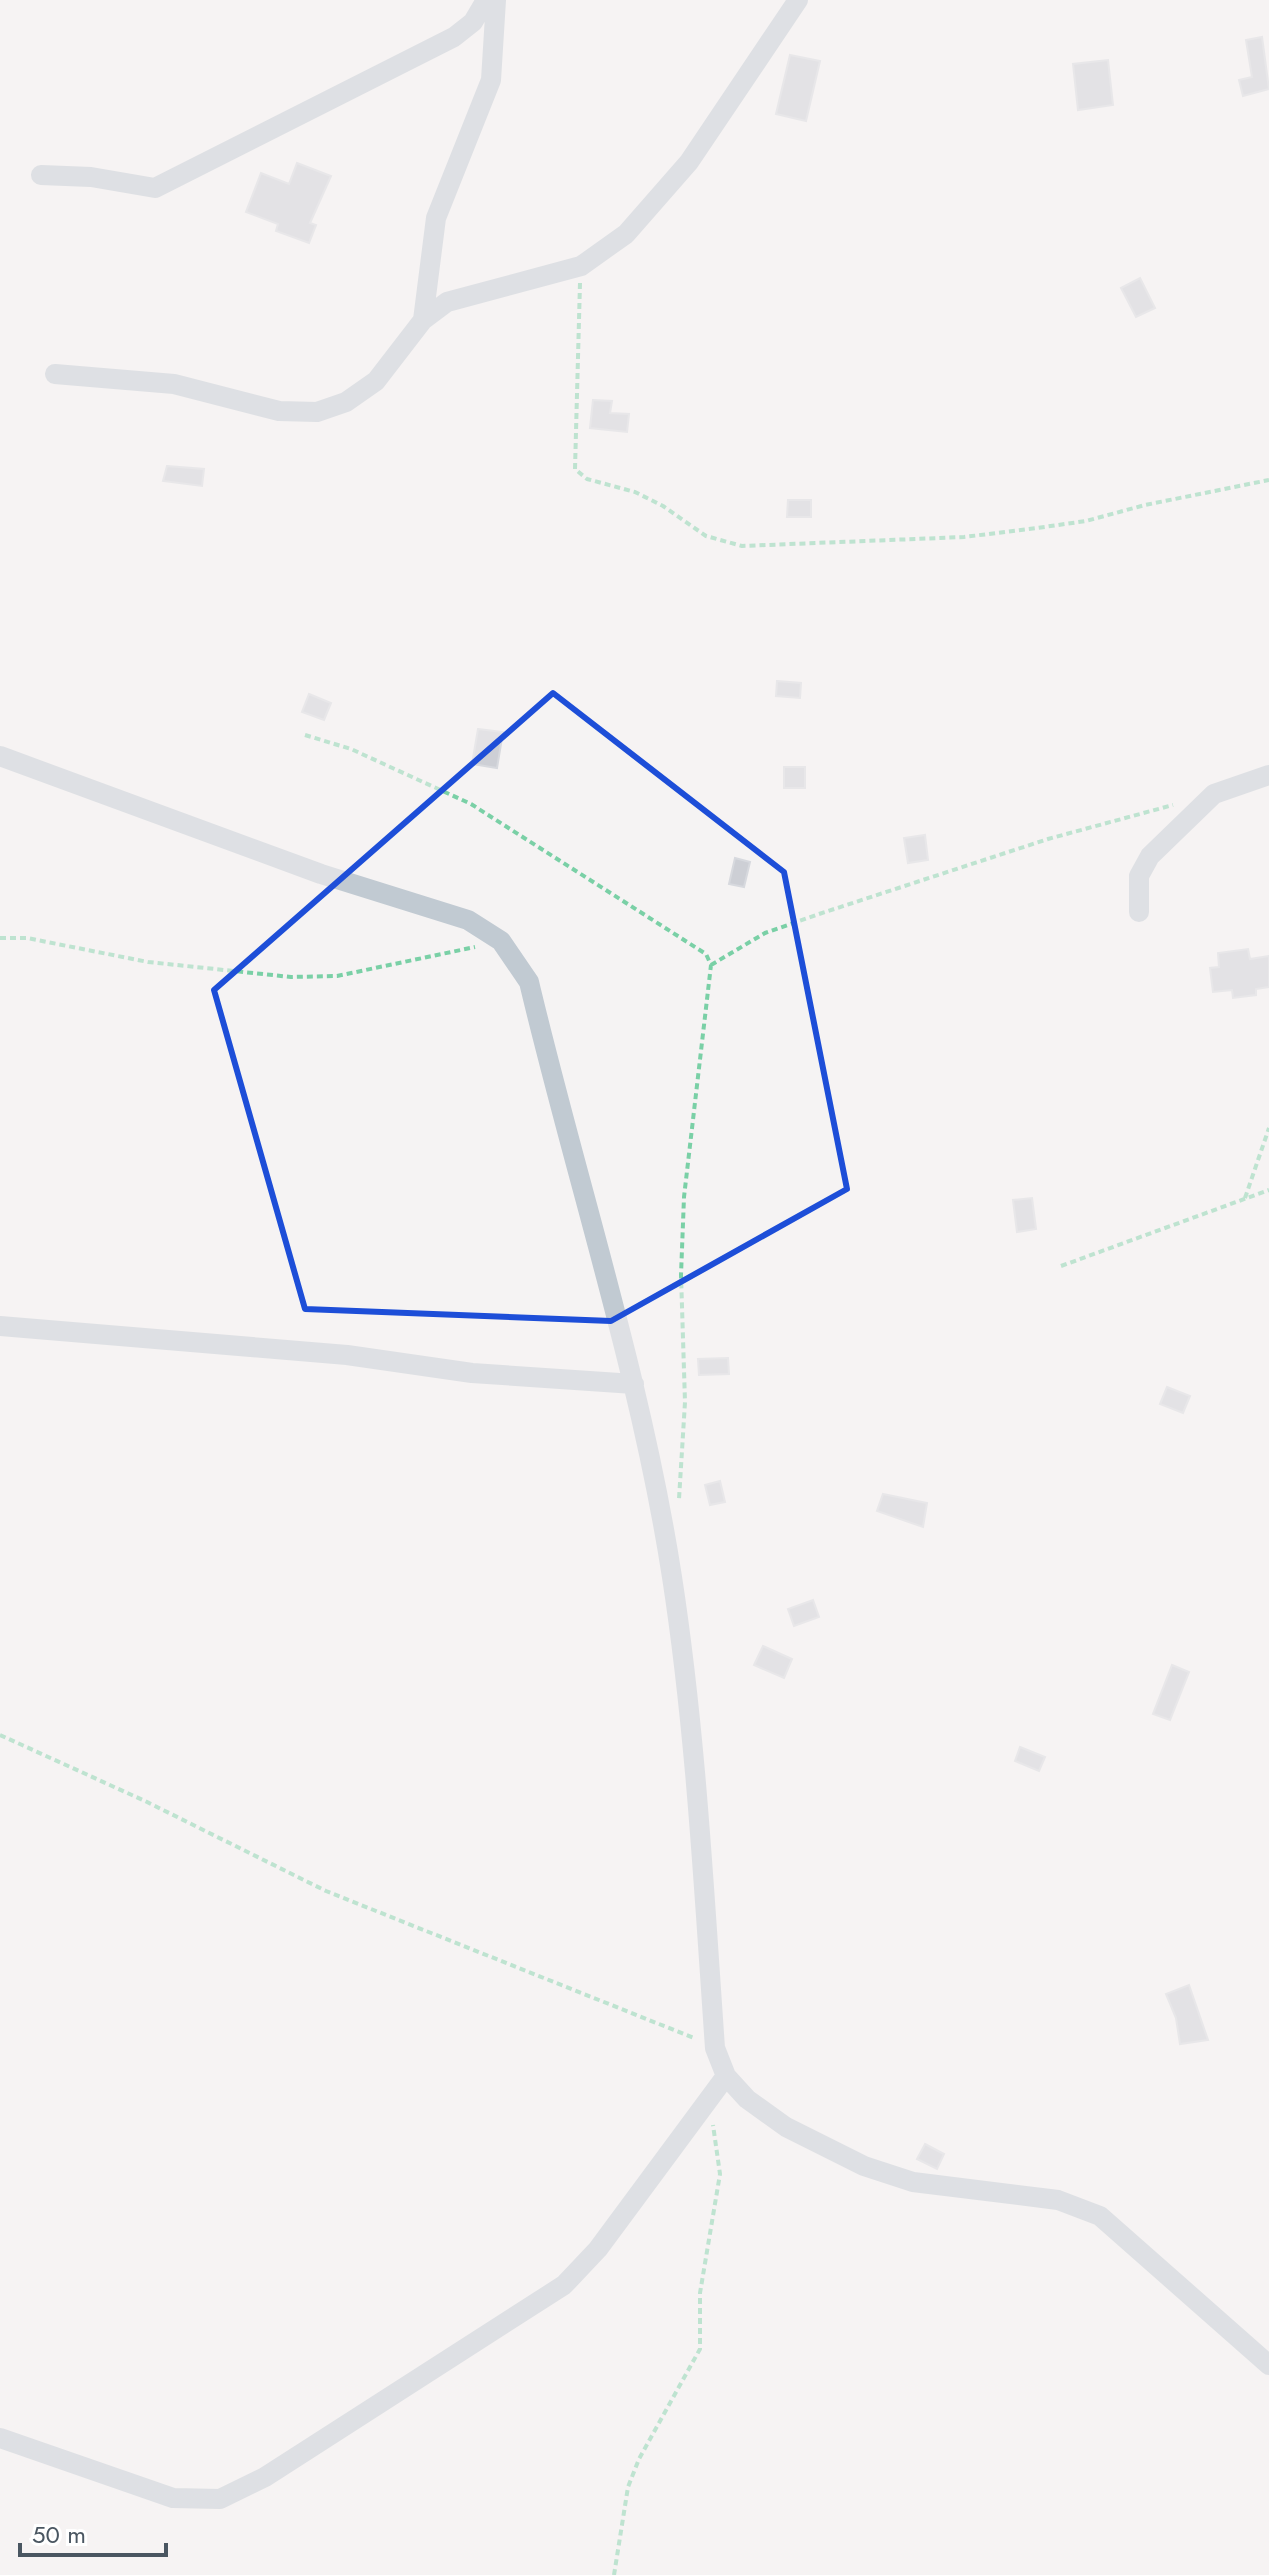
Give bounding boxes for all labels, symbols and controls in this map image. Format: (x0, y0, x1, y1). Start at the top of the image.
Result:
scale bar (20, 2507, 166, 2557)
text: 50 m (32, 2517, 86, 2552)

